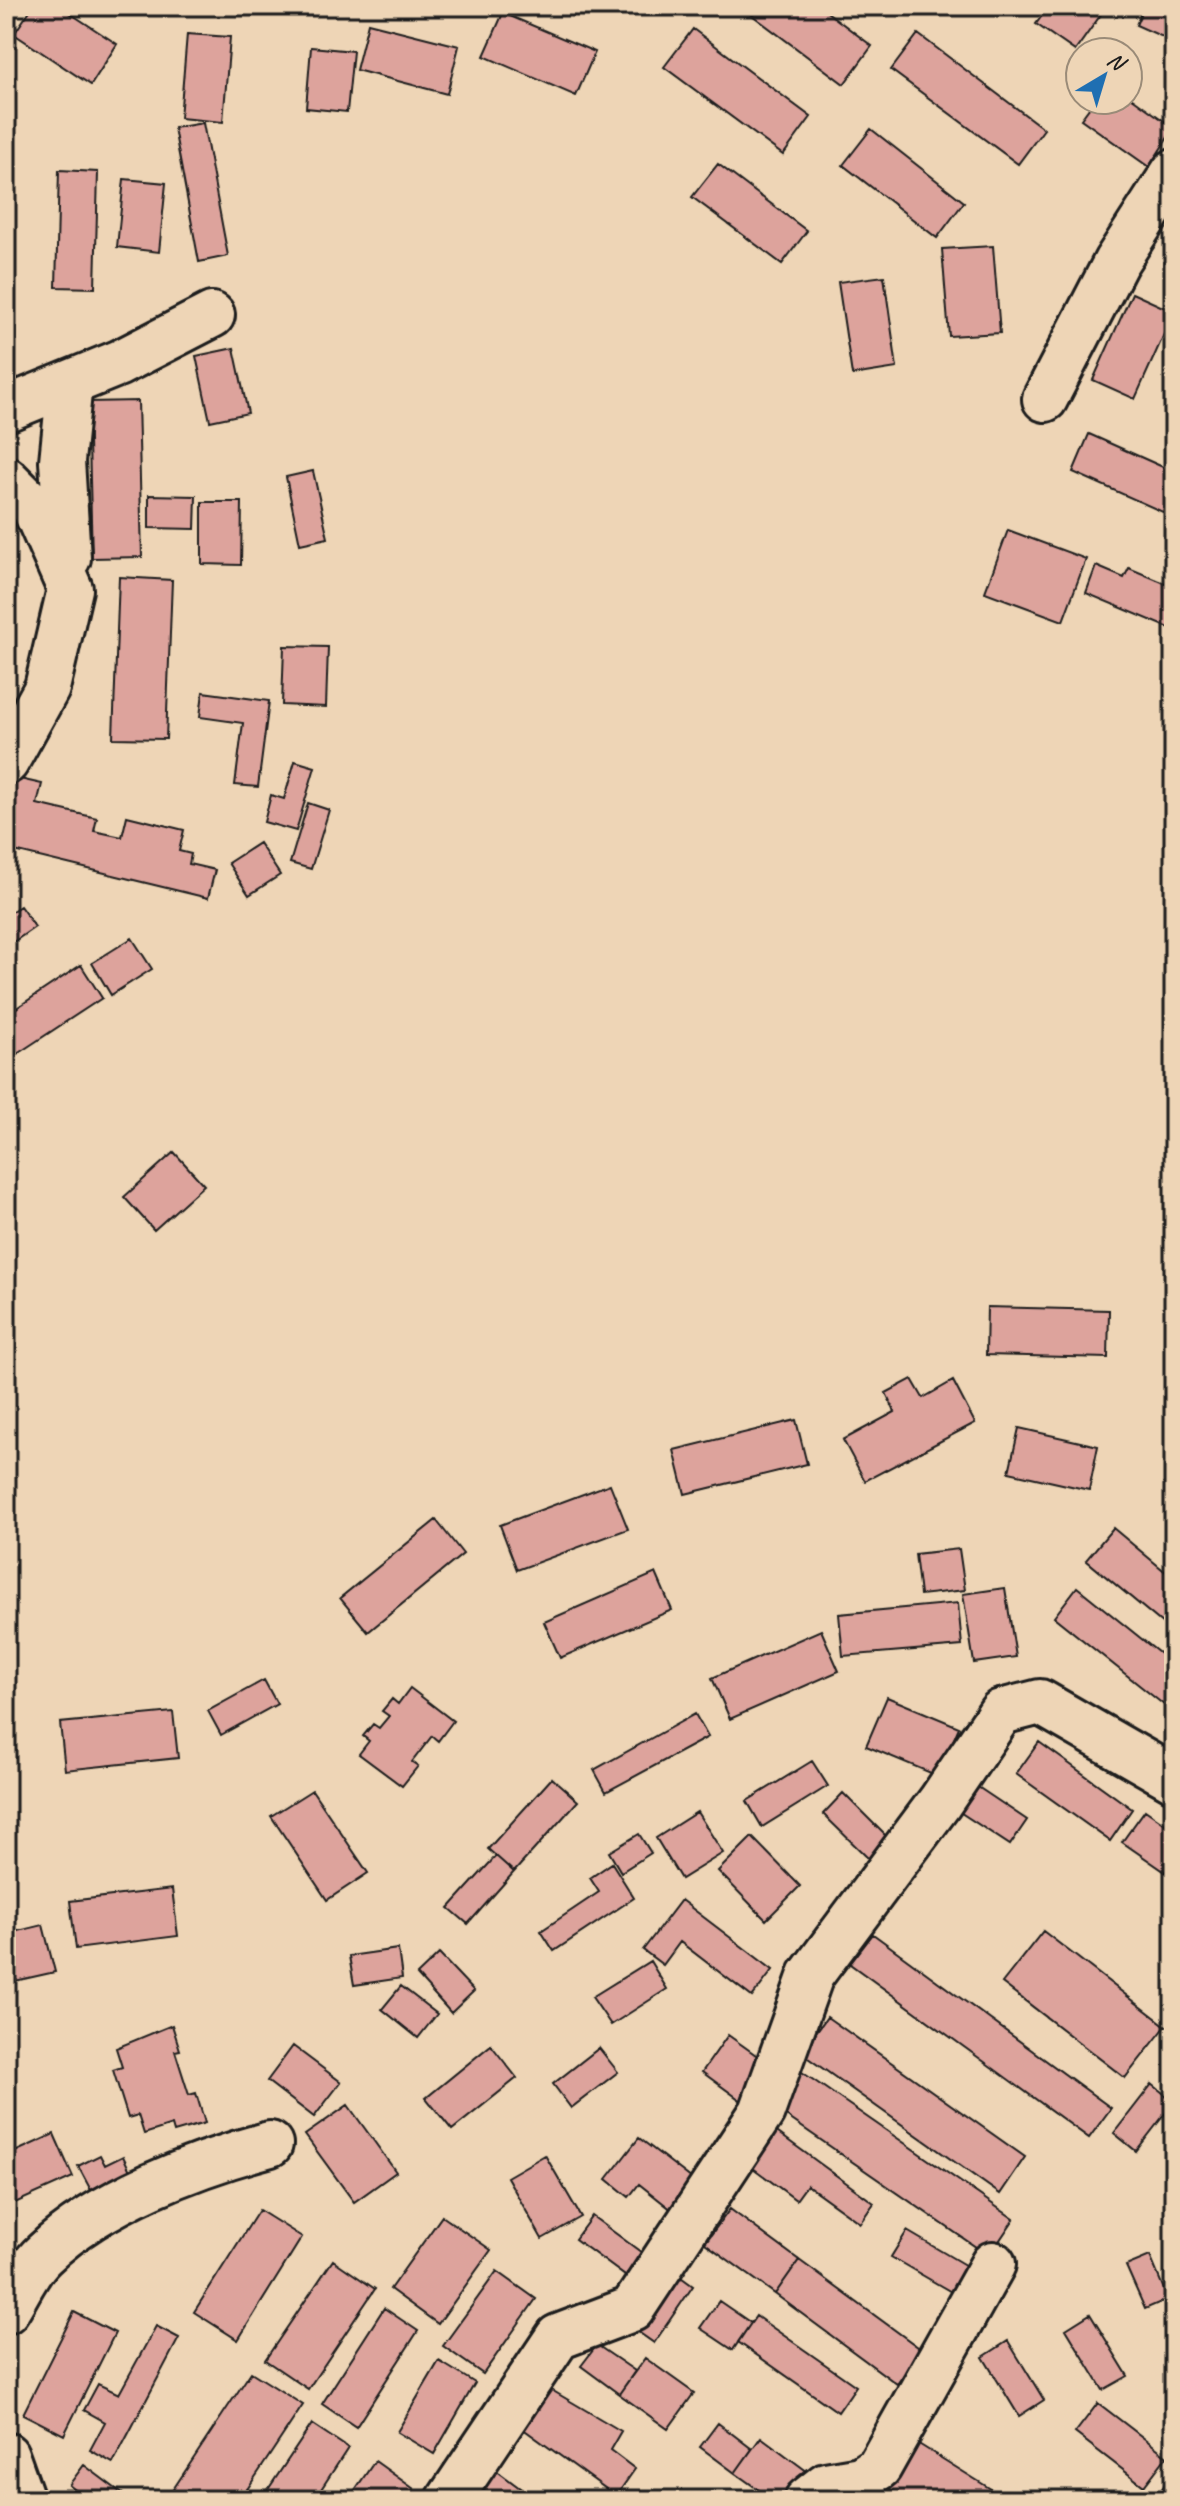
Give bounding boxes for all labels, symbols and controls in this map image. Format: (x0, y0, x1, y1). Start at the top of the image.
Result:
north arrow (1064, 36, 1144, 116)
text: N (1102, 46, 1132, 78)

